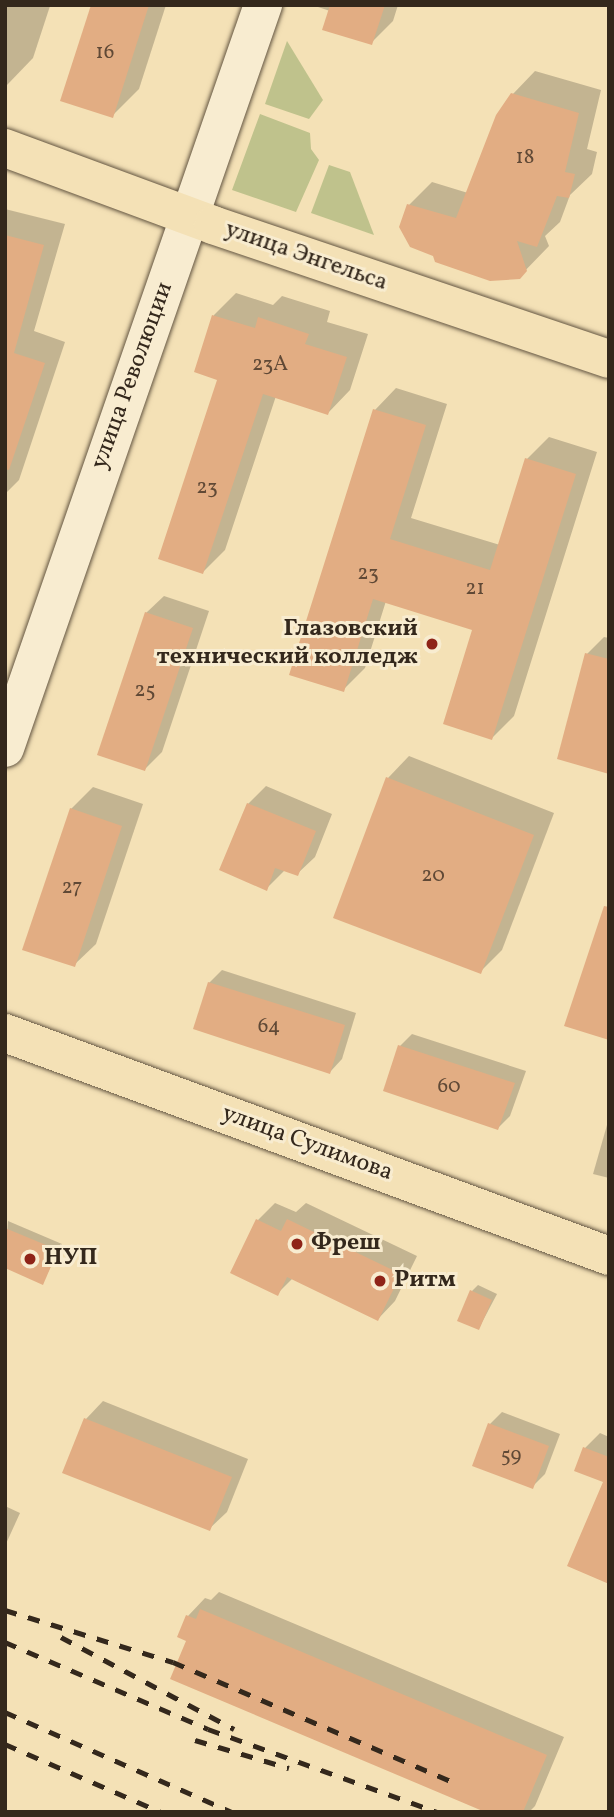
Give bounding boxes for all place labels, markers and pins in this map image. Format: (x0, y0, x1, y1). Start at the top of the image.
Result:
place label: Глазовский технический колледж (156, 616, 418, 672)
marker: Глазовский технический колледж (424, 636, 440, 652)
place label: Фреш (311, 1230, 380, 1258)
marker: Фреш (289, 1236, 305, 1252)
place label: НУП (44, 1245, 97, 1273)
marker: НУП (22, 1251, 38, 1267)
place label: Ритм (394, 1267, 456, 1295)
marker: Ритм (372, 1273, 388, 1289)

